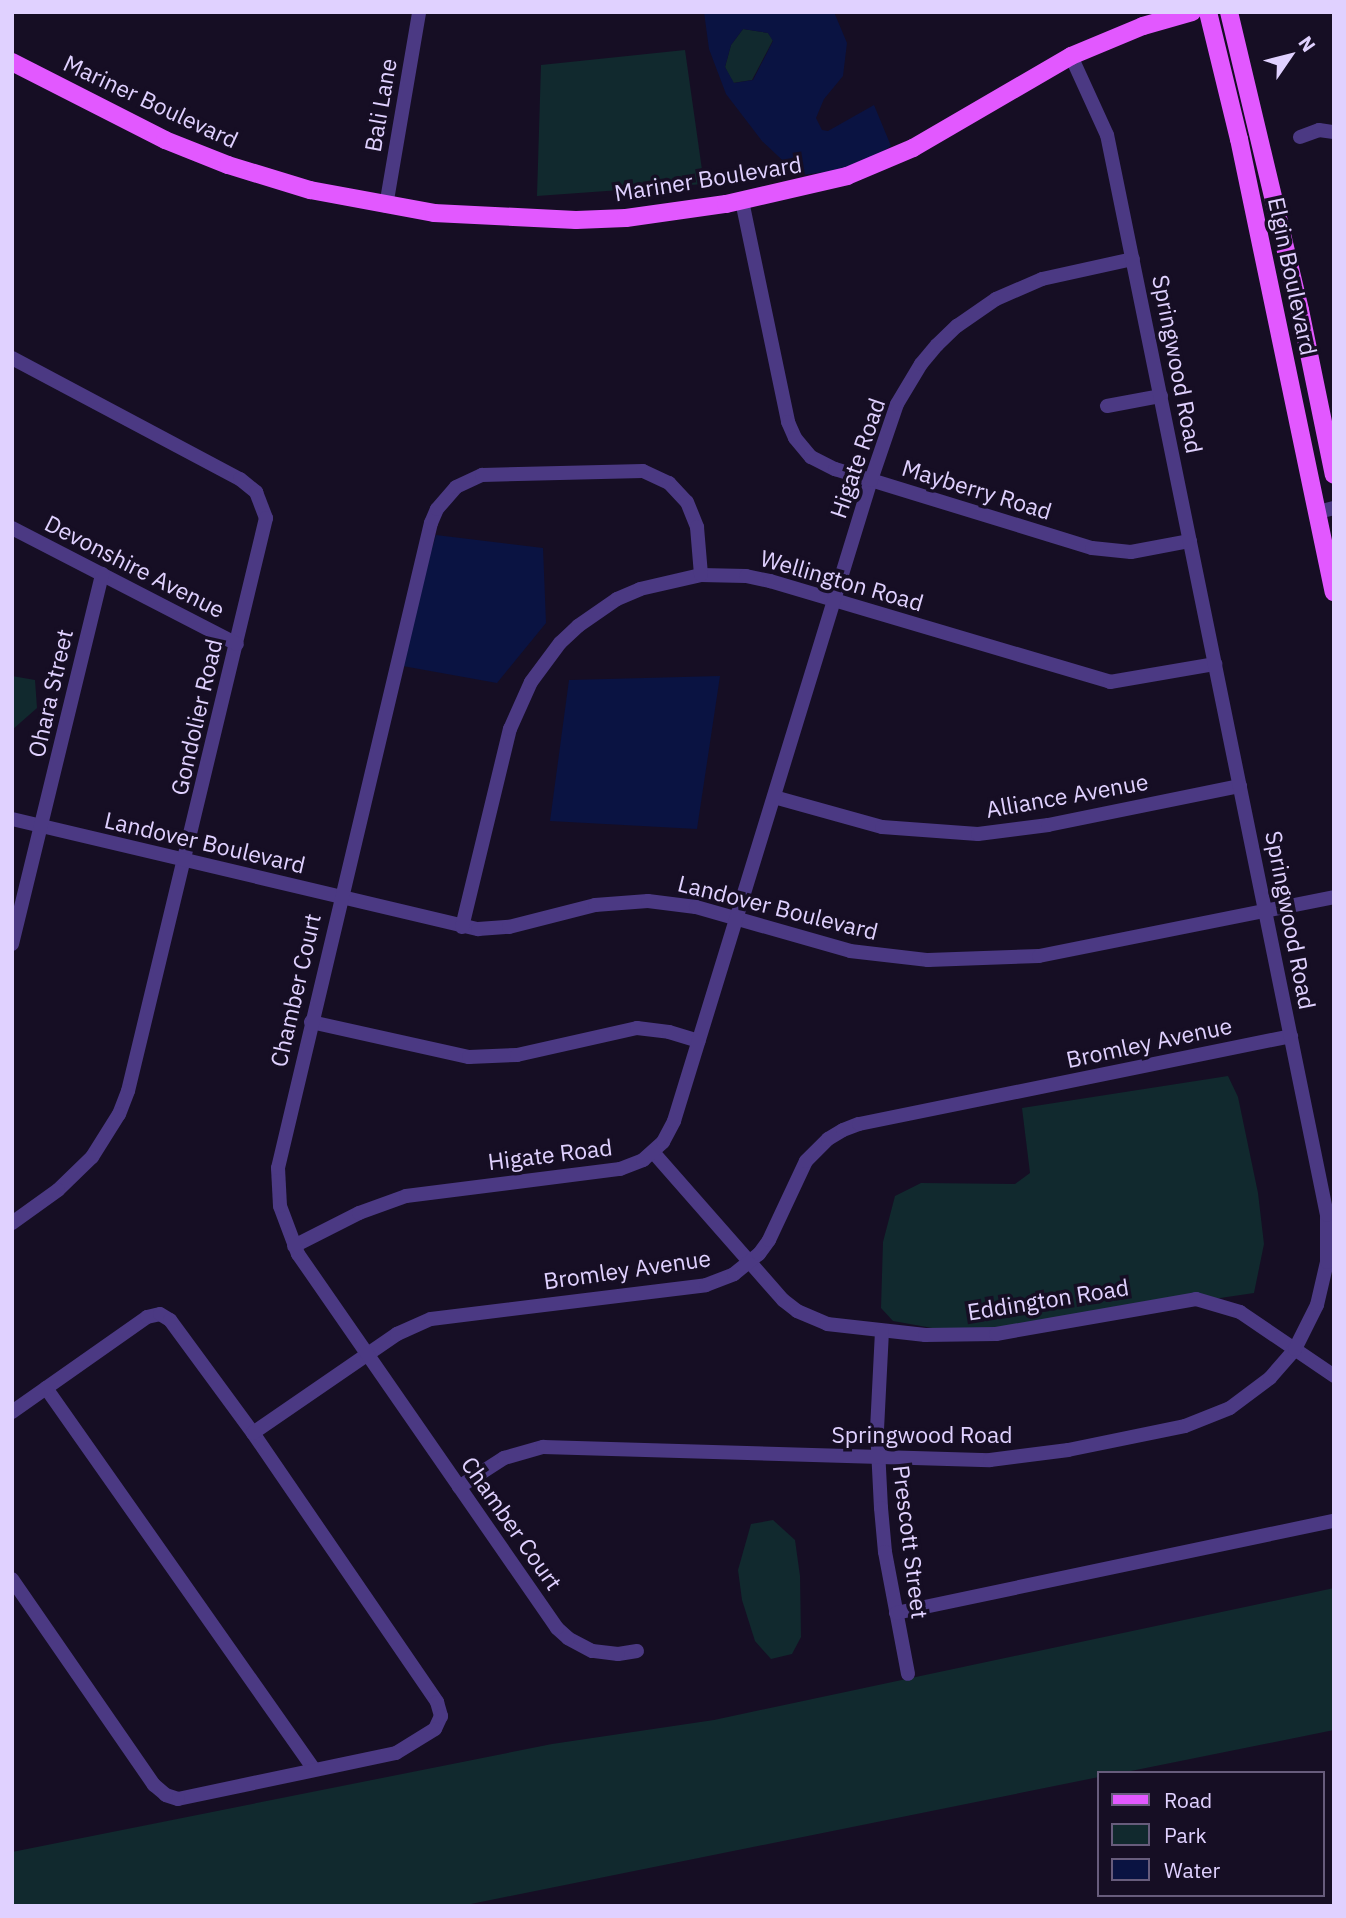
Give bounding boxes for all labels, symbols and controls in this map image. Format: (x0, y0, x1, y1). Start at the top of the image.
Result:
north arrow (1255, 21, 1325, 91)
text: N (1293, 31, 1321, 56)
street label: Mariner Boulevard (59, 48, 243, 154)
street label: Bali Lane (358, 56, 402, 154)
street label: Mariner Boulevard (612, 150, 804, 206)
street label: Elgin Boulevard (1263, 195, 1323, 357)
street label: Springwood Road (1147, 272, 1209, 456)
street label: Higate Road (824, 394, 890, 522)
street label: Mayberry Road (899, 453, 1055, 525)
street label: Devonshire Avenue (40, 509, 230, 623)
street label: Wellington Road (757, 544, 927, 616)
street label: Ohara Street (22, 626, 78, 760)
street label: Gondolier Road (165, 636, 227, 798)
street label: Alliance Avenue (984, 767, 1150, 823)
street label: Landover Boulevard (102, 805, 308, 879)
street label: Springwood Road (1260, 828, 1322, 1012)
street label: Landover Boulevard (675, 869, 881, 945)
street label: Chamber Court (264, 911, 326, 1069)
street label: Bromley Avenue (1064, 1011, 1234, 1073)
street label: Higate Road (486, 1133, 614, 1175)
street label: Bromley Avenue (542, 1244, 712, 1294)
street label: Eddington Road (965, 1273, 1131, 1325)
street label: Springwood Road (831, 1420, 1013, 1448)
street label: Chamber Court (456, 1451, 568, 1595)
street label: Prescott Street (888, 1464, 934, 1620)
legend (1098, 1771, 1325, 1897)
text: Road (1164, 1786, 1212, 1814)
text: Park (1164, 1821, 1207, 1849)
text: Water (1164, 1856, 1220, 1884)

